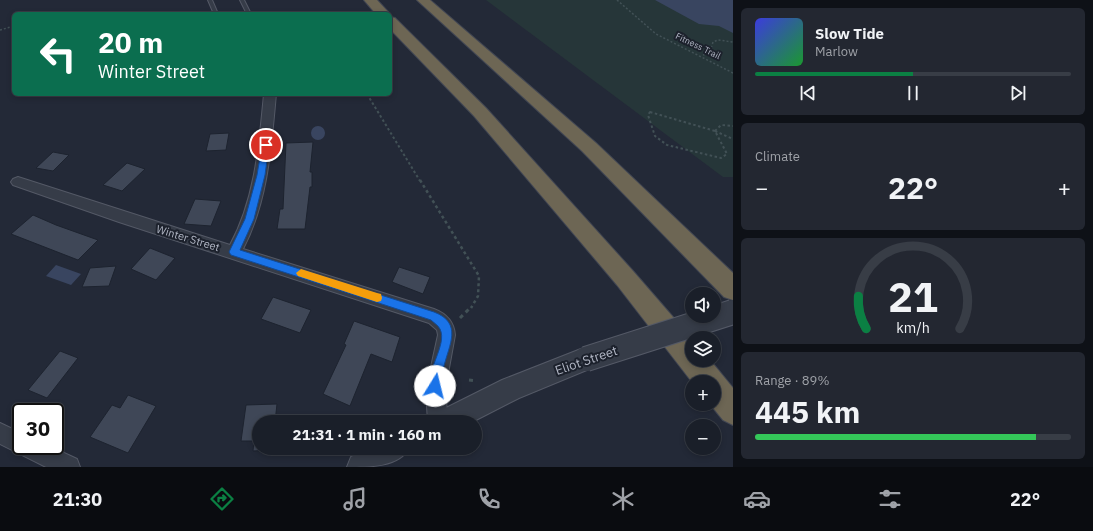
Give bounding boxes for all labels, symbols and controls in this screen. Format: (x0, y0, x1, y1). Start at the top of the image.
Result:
text: 20 m (98, 24, 163, 61)
text: Slow Tide (815, 24, 884, 43)
icon: left (32, 28, 84, 80)
street label: Fitness Trail (674, 30, 723, 61)
text: Marlow (815, 43, 858, 60)
text: Winter Street (98, 60, 205, 83)
icon: previous (797, 82, 819, 104)
icon: pause (902, 82, 924, 104)
icon: next (1007, 82, 1029, 104)
pin (249, 128, 283, 162)
icon: arrive (255, 134, 277, 156)
text: Climate (755, 148, 800, 165)
text: 22° (888, 168, 938, 207)
text: − (755, 173, 768, 202)
text: + (1058, 173, 1071, 202)
street label: Winter Street (155, 222, 221, 254)
text: 21 (888, 269, 938, 323)
map controls (685, 287, 721, 455)
button: sound (685, 287, 721, 323)
text: km/h (896, 317, 930, 336)
button: layers (685, 331, 721, 367)
street label: Eliot Street (553, 342, 620, 379)
position arrow (414, 365, 456, 407)
text: Range · 89% (755, 372, 829, 389)
button: + (685, 375, 721, 411)
text: 445 km (755, 392, 860, 431)
speed limit sign: 30 (12, 403, 64, 455)
button: − (685, 419, 721, 455)
text: 21:31 · 1 min · 160 m (293, 425, 441, 444)
icon: directions (208, 485, 236, 513)
icon: music (341, 485, 369, 513)
icon: phone (475, 485, 503, 513)
icon: climate (609, 485, 637, 513)
icon: car (743, 485, 771, 513)
icon: filters (876, 485, 904, 513)
text: 21:30 (53, 488, 102, 511)
text: 22° (1010, 488, 1040, 511)

